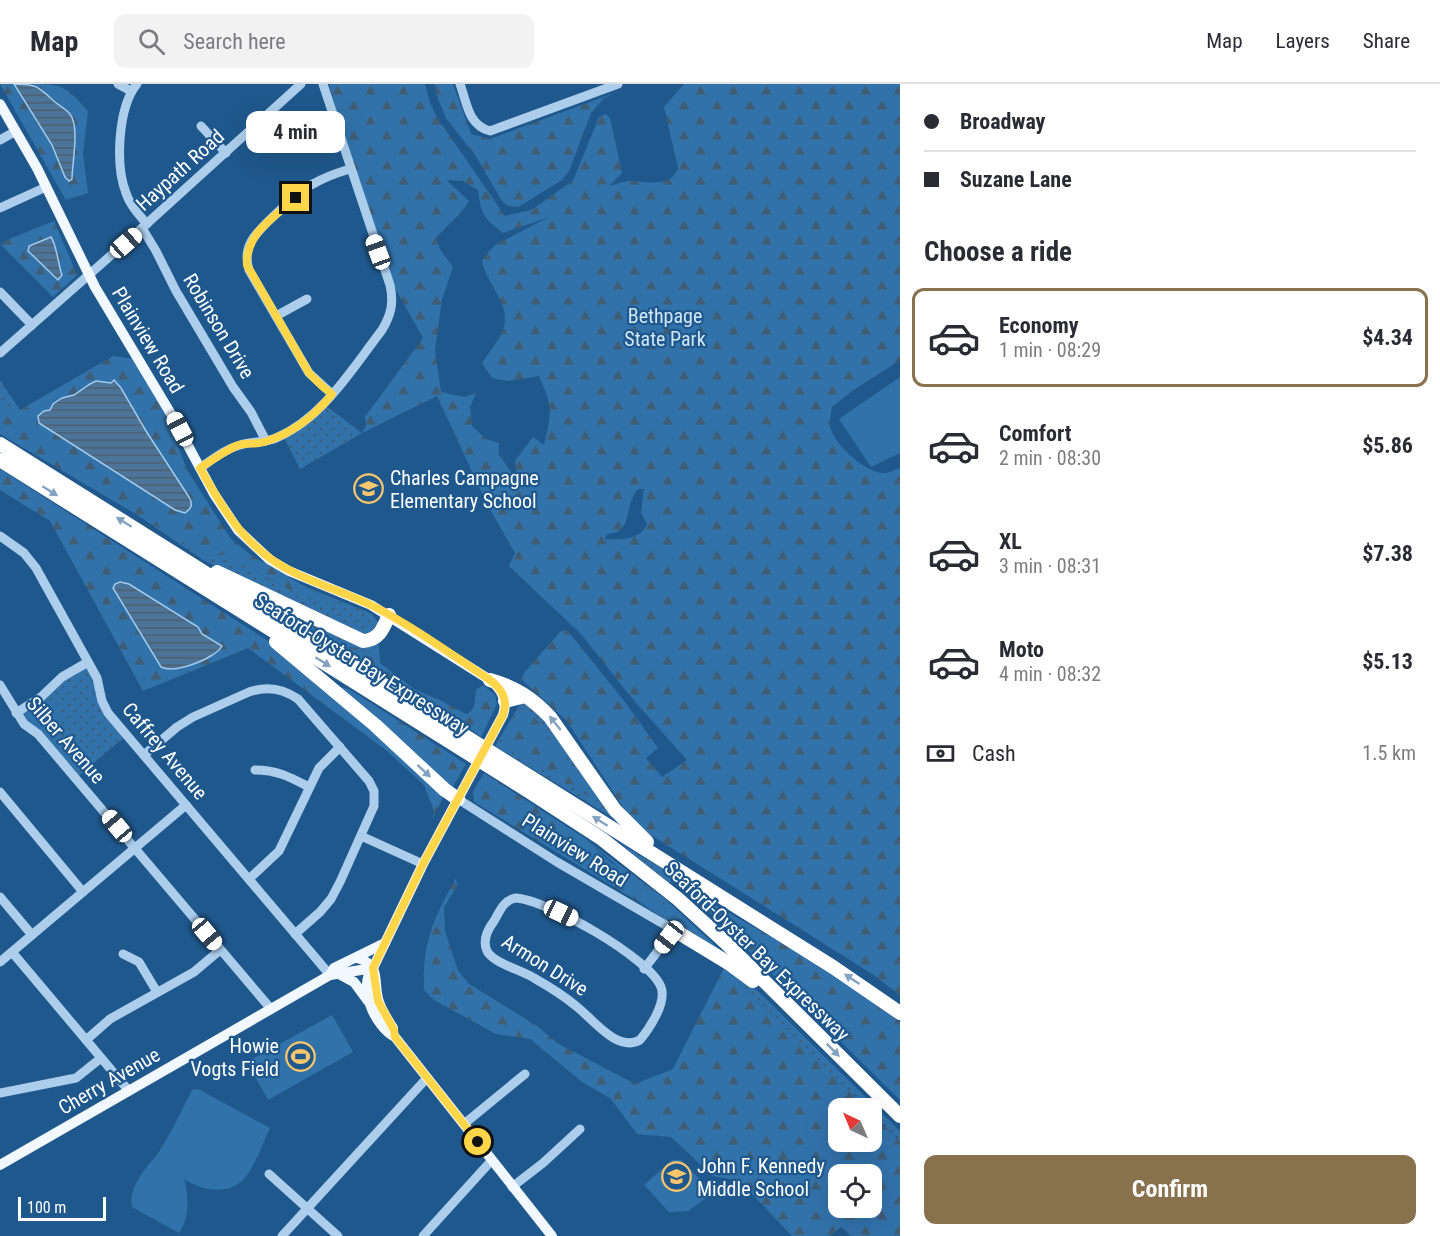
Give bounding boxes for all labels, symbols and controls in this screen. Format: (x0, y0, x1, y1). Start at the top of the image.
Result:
search box (114, 14, 534, 68)
text: Map (30, 25, 78, 58)
icon: search (135, 25, 168, 58)
text: Search here (183, 29, 286, 54)
text: Map (1206, 29, 1243, 53)
text: Layers (1276, 29, 1330, 53)
text: Share (1363, 29, 1410, 53)
text: Broadway (960, 109, 1045, 134)
callout: 4 min (246, 111, 346, 153)
text: 4 min (273, 120, 318, 144)
street label: Haypath Road (131, 124, 229, 216)
text: Suzane Lane (960, 167, 1072, 192)
route end (282, 184, 309, 211)
car (107, 224, 145, 262)
car (363, 232, 393, 272)
text: Choose a ride (924, 236, 1072, 268)
street label: Robinson Drive (178, 269, 260, 383)
street label: Plainview Road (107, 282, 189, 398)
park label: Bethpage State Park (624, 304, 706, 351)
icon: car (927, 311, 981, 365)
text: Economy (999, 313, 1079, 338)
text: $4.34 (1362, 325, 1413, 350)
text: 1 min · 08:29 (999, 338, 1101, 362)
car (164, 409, 196, 449)
icon: car (927, 419, 981, 473)
text: Comfort (999, 421, 1072, 446)
text: $5.86 (1362, 433, 1413, 458)
text: 2 min · 08:30 (999, 446, 1101, 470)
place label: Charles Campagne Elementary School (390, 466, 539, 513)
school or university icon: Charles Campagne Elementary School (353, 473, 385, 505)
one-way arrow (41, 485, 58, 496)
one-way arrow (116, 517, 132, 528)
icon: car (927, 527, 981, 581)
text: XL (999, 529, 1022, 554)
text: $7.38 (1362, 541, 1413, 566)
text: 3 min · 08:31 (999, 554, 1101, 578)
street label: Seaford-Oyster Bay Expressway (250, 588, 474, 740)
icon: car (927, 635, 981, 689)
text: Moto (999, 637, 1044, 662)
text: $5.13 (1362, 649, 1413, 674)
one-way arrow (315, 657, 331, 668)
text: 4 min · 08:32 (999, 662, 1101, 686)
street label: Silber Avenue (22, 692, 110, 788)
street label: Caffrey Avenue (117, 698, 213, 804)
one-way arrow (548, 715, 561, 731)
icon: cash (924, 737, 957, 770)
text: Cash (972, 741, 1016, 766)
text: 1.5 km (1362, 741, 1416, 765)
one-way arrow (417, 764, 432, 778)
car (99, 806, 135, 846)
street label: Plainview Road (518, 808, 632, 892)
one-way arrow (592, 815, 608, 826)
street label: Seaford-Oyster Bay Expressway (659, 856, 855, 1046)
car (541, 897, 581, 929)
car (189, 914, 225, 954)
car (651, 917, 687, 957)
street label: Armon Drive (498, 929, 592, 1001)
one-way arrow (844, 974, 860, 985)
place label: Howie Vogts Field (191, 1034, 279, 1081)
sports icon: Howie Vogts Field (284, 1041, 316, 1073)
street label: Cherry Avenue (54, 1042, 164, 1120)
one-way arrow (826, 1043, 841, 1057)
north arrow (828, 1098, 882, 1152)
map controls (828, 1098, 882, 1218)
route start (464, 1128, 491, 1155)
place label: John F. Kennedy Middle School (697, 1154, 825, 1201)
button: Confirm (924, 1155, 1416, 1224)
school or university icon: John F. Kennedy Middle School (660, 1161, 692, 1193)
button: locate (828, 1164, 882, 1218)
scale bar (18, 1194, 106, 1222)
text: 100 m (27, 1198, 66, 1217)

